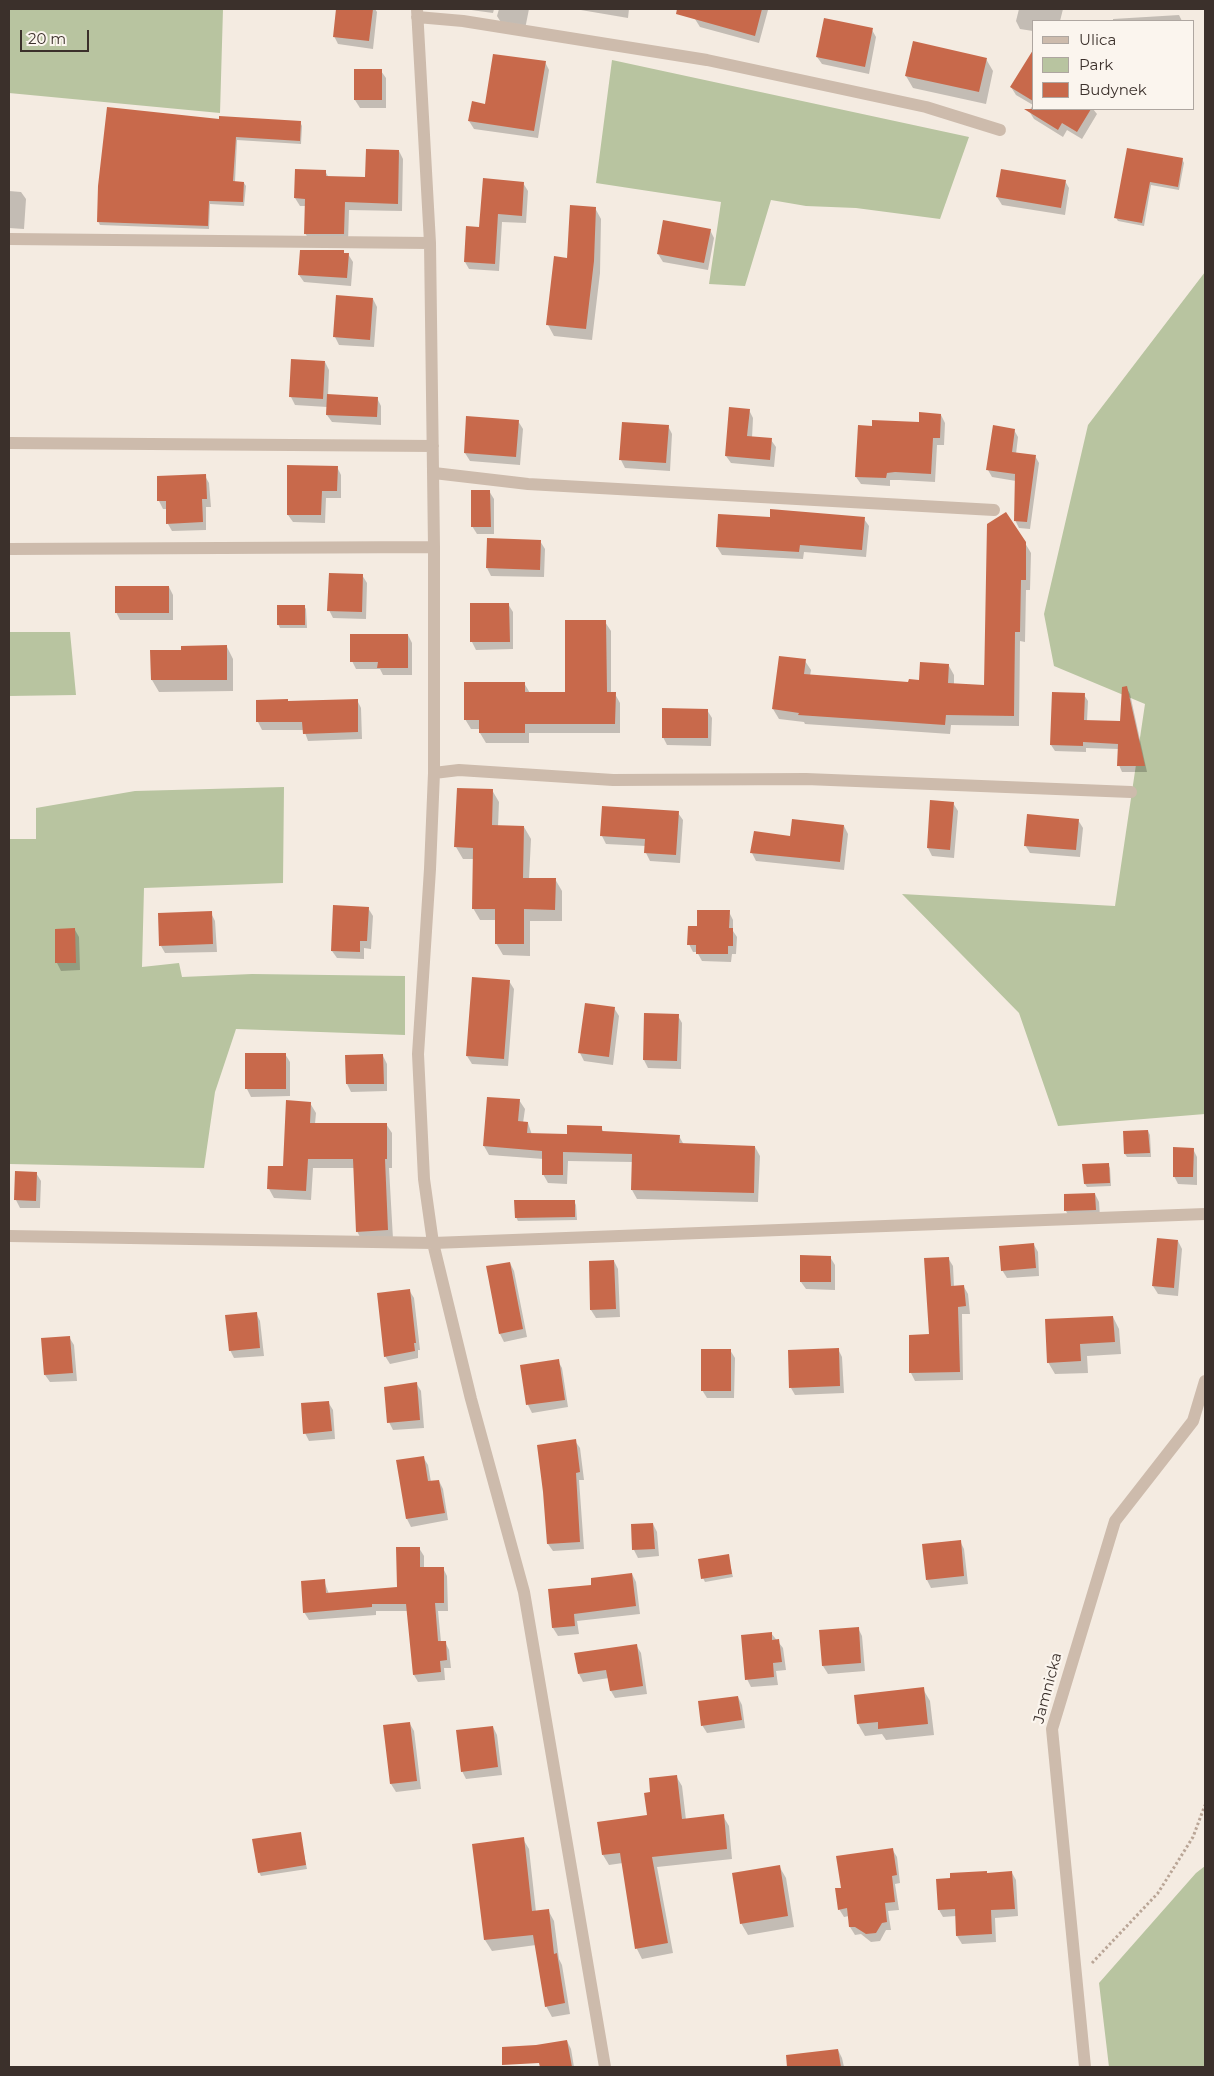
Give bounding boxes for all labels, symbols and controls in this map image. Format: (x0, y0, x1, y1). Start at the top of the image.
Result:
scale bar (22, 20, 91, 52)
legend (1032, 20, 1194, 110)
text: 20 m (28, 29, 66, 48)
text: Ulica (1079, 30, 1116, 49)
text: Park (1079, 55, 1113, 74)
text: Budynek (1079, 80, 1147, 99)
street label: Jamnicka (1030, 1651, 1066, 1725)

